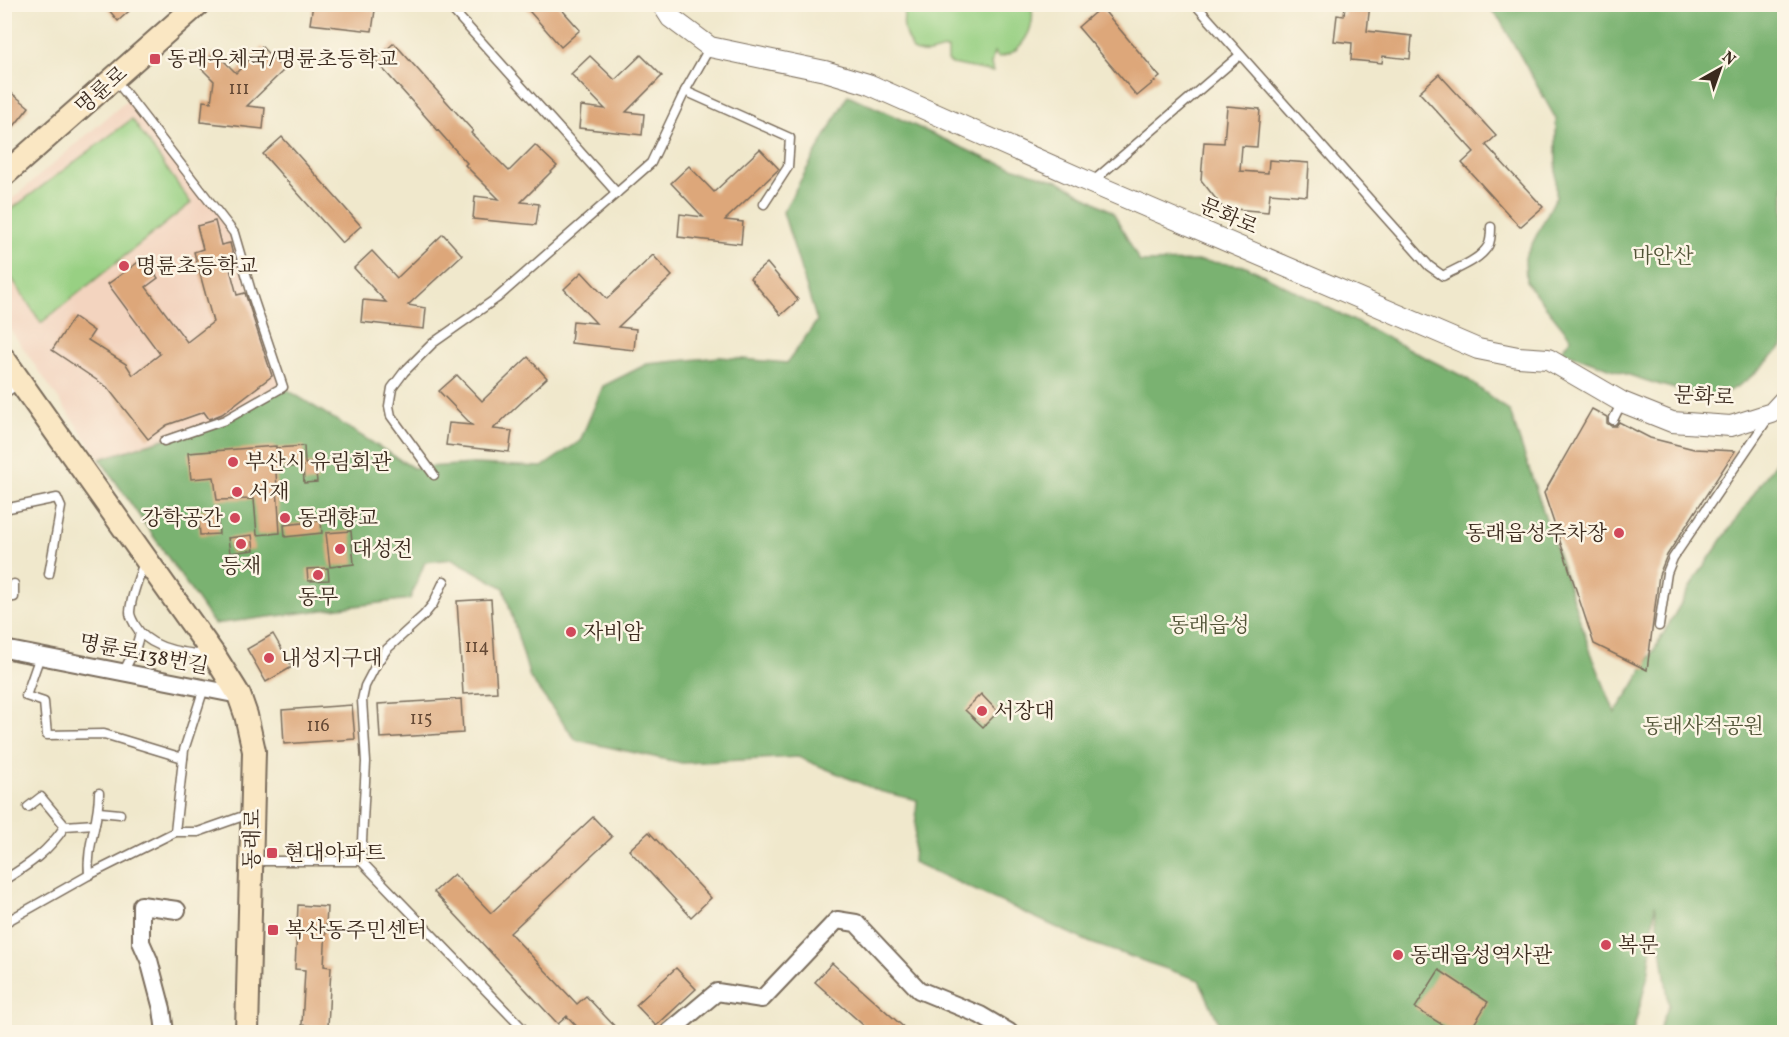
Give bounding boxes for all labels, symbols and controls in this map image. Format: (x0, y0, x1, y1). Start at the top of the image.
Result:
north arrow (1690, 39, 1750, 99)
place label: 동래우체국/명륜초등학교 (167, 46, 398, 75)
text: N (1717, 47, 1740, 71)
marker: 동래우체국/명륜초등학교 (148, 52, 162, 66)
street label: 명륜로 (70, 60, 134, 122)
house number: 111 (229, 77, 249, 102)
street label: 문화로 (1195, 192, 1262, 243)
park label: 마안산 (1633, 243, 1694, 272)
place label: 명륜초등학교 (136, 253, 258, 282)
marker: 명륜초등학교 (117, 259, 131, 273)
street label: 문화로 (1673, 381, 1735, 414)
place label: 부산시 유림회관 (245, 449, 392, 478)
marker: 부산시 유림회관 (226, 455, 240, 469)
place label: 서재 (249, 479, 290, 508)
marker: 서재 (230, 485, 244, 499)
place label: 강학공간 (142, 505, 224, 534)
place label: 동래향교 (297, 505, 378, 534)
marker: 강학공간 (228, 511, 242, 525)
marker: 동래향교 (278, 511, 292, 525)
place label: 동래읍성주차장 (1465, 520, 1608, 549)
marker: 동래읍성주차장 (1612, 526, 1626, 540)
place label: 대성전 (352, 536, 413, 565)
marker: 등재 (234, 537, 248, 551)
marker: 대성전 (333, 542, 347, 556)
place label: 등재 (221, 553, 261, 582)
marker: 동무 (311, 568, 325, 582)
place label: 동무 (298, 584, 338, 613)
park label: 동래읍성 (1168, 612, 1250, 641)
place label: 자비암 (583, 619, 645, 648)
marker: 자비암 (564, 625, 578, 639)
street label: 명륜로138번길 (77, 629, 211, 682)
house number: 114 (465, 635, 489, 660)
place label: 내성지구대 (281, 645, 382, 674)
marker: 내성지구대 (262, 651, 276, 665)
place label: 서장대 (994, 698, 1055, 727)
marker: 서장대 (975, 704, 989, 718)
house number: 115 (410, 707, 432, 732)
park label: 동래사적공원 (1642, 713, 1764, 742)
house number: 116 (306, 714, 330, 739)
street label: 동래로 (238, 808, 269, 870)
place label: 현대아파트 (284, 840, 385, 869)
marker: 현대아파트 (265, 846, 279, 860)
place label: 복산동주민센터 (285, 917, 427, 946)
marker: 복산동주민센터 (266, 923, 280, 937)
place label: 복문 (1618, 932, 1659, 961)
marker: 복문 (1599, 938, 1613, 952)
place label: 동래읍성역사관 (1410, 942, 1553, 971)
marker: 동래읍성역사관 (1391, 948, 1405, 962)

